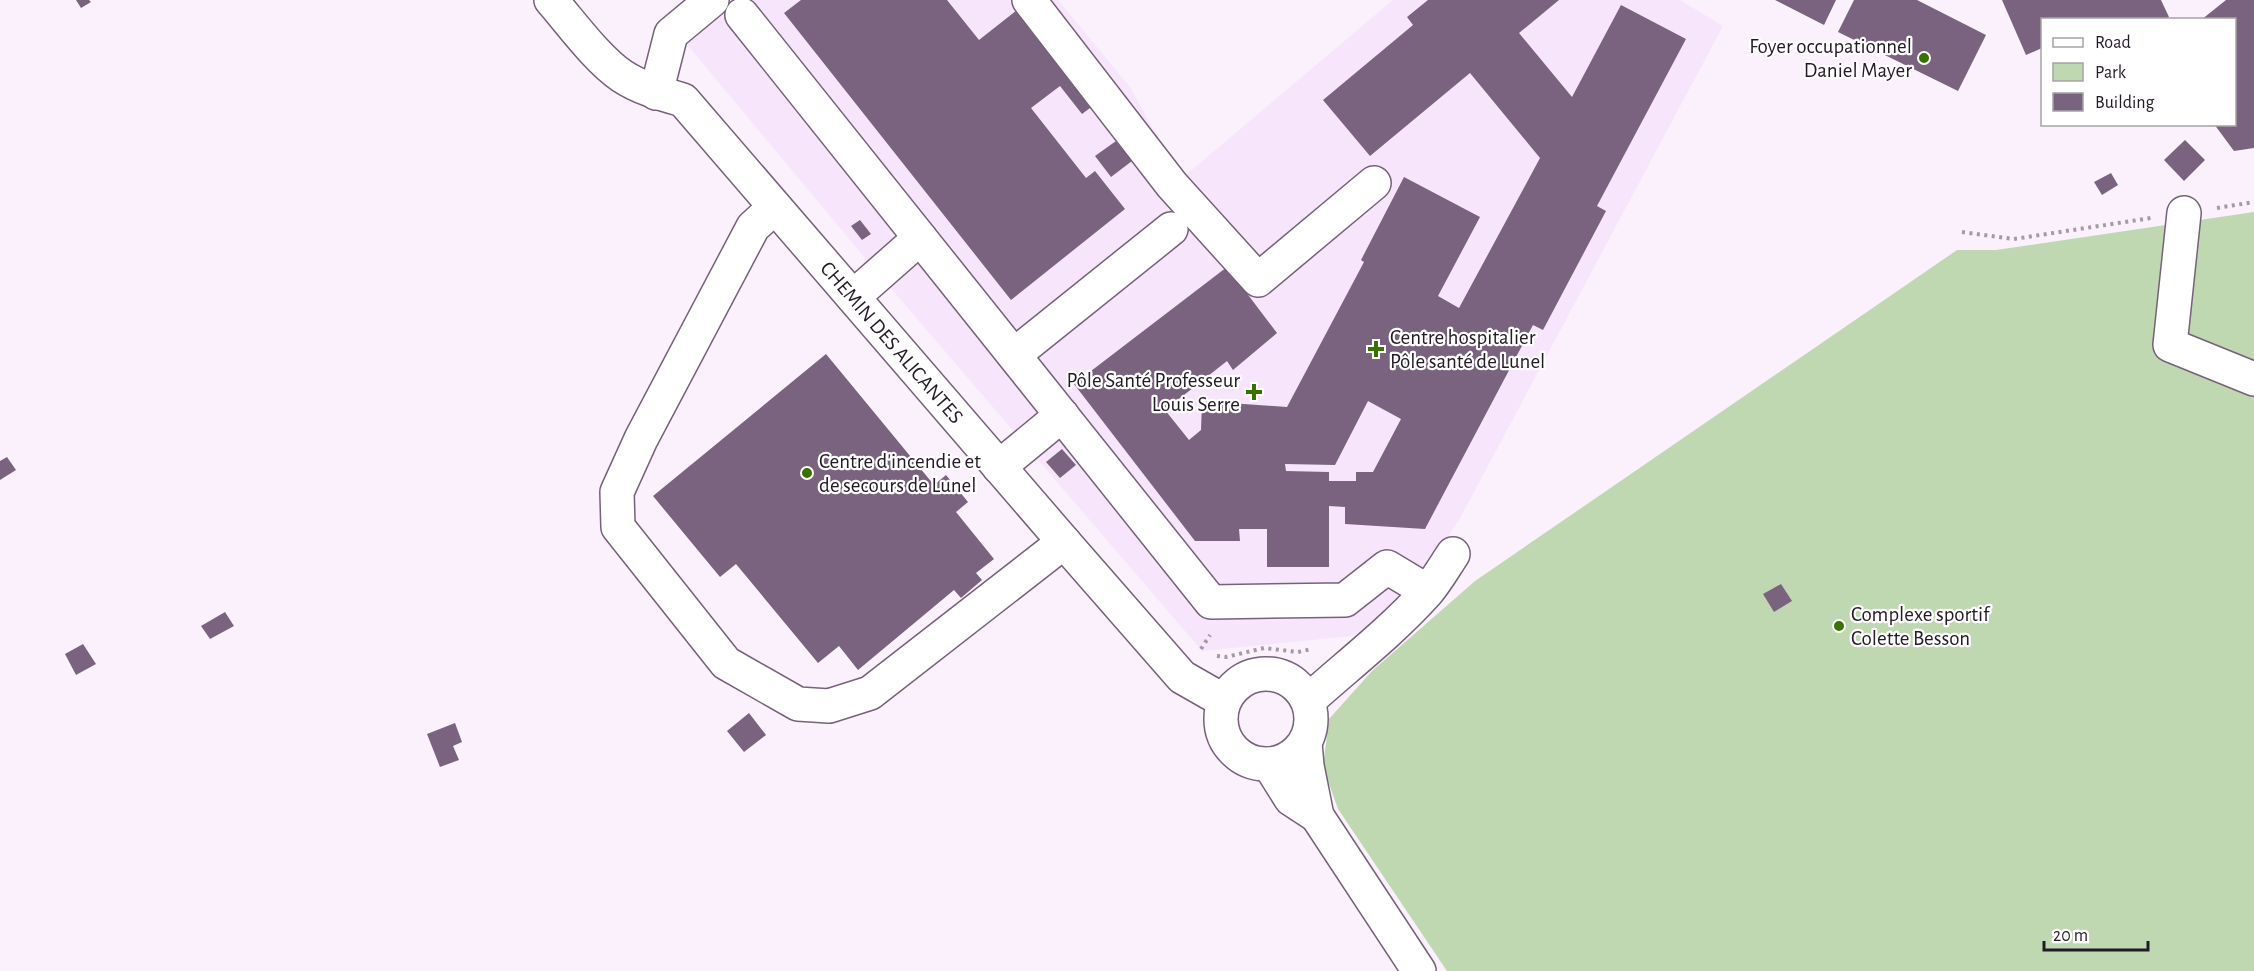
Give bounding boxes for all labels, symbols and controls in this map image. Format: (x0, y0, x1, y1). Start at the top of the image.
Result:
legend (2041, 18, 2236, 126)
text: Road (2095, 34, 2131, 52)
place label: Foyer occupationnel Daniel Mayer (1749, 36, 1912, 81)
marker: Foyer occupationnel Daniel Mayer (1917, 51, 1931, 65)
text: Park (2095, 64, 2127, 82)
text: Building (2095, 94, 2155, 112)
street label: CHEMIN DES ALICANTES (817, 257, 967, 427)
place label: Centre hospitalier Pôle santé de Lunel (1390, 327, 1545, 372)
marker: Centre hospitalier Pôle santé de Lunel (1367, 340, 1385, 358)
place label: Pôle Santé Professeur Louis Serre (1066, 370, 1240, 415)
marker: Pôle Santé Professeur Louis Serre (1245, 383, 1263, 401)
place label: Centre d'incendie et de secours de Lunel (819, 451, 981, 496)
marker: Centre d'incendie et de secours de Lunel (800, 466, 814, 480)
place label: Complexe sportif Colette Besson (1851, 604, 1991, 649)
marker: Complexe sportif Colette Besson (1832, 619, 1846, 633)
scale bar (2044, 914, 2148, 952)
text: 20 m (2053, 927, 2088, 945)

